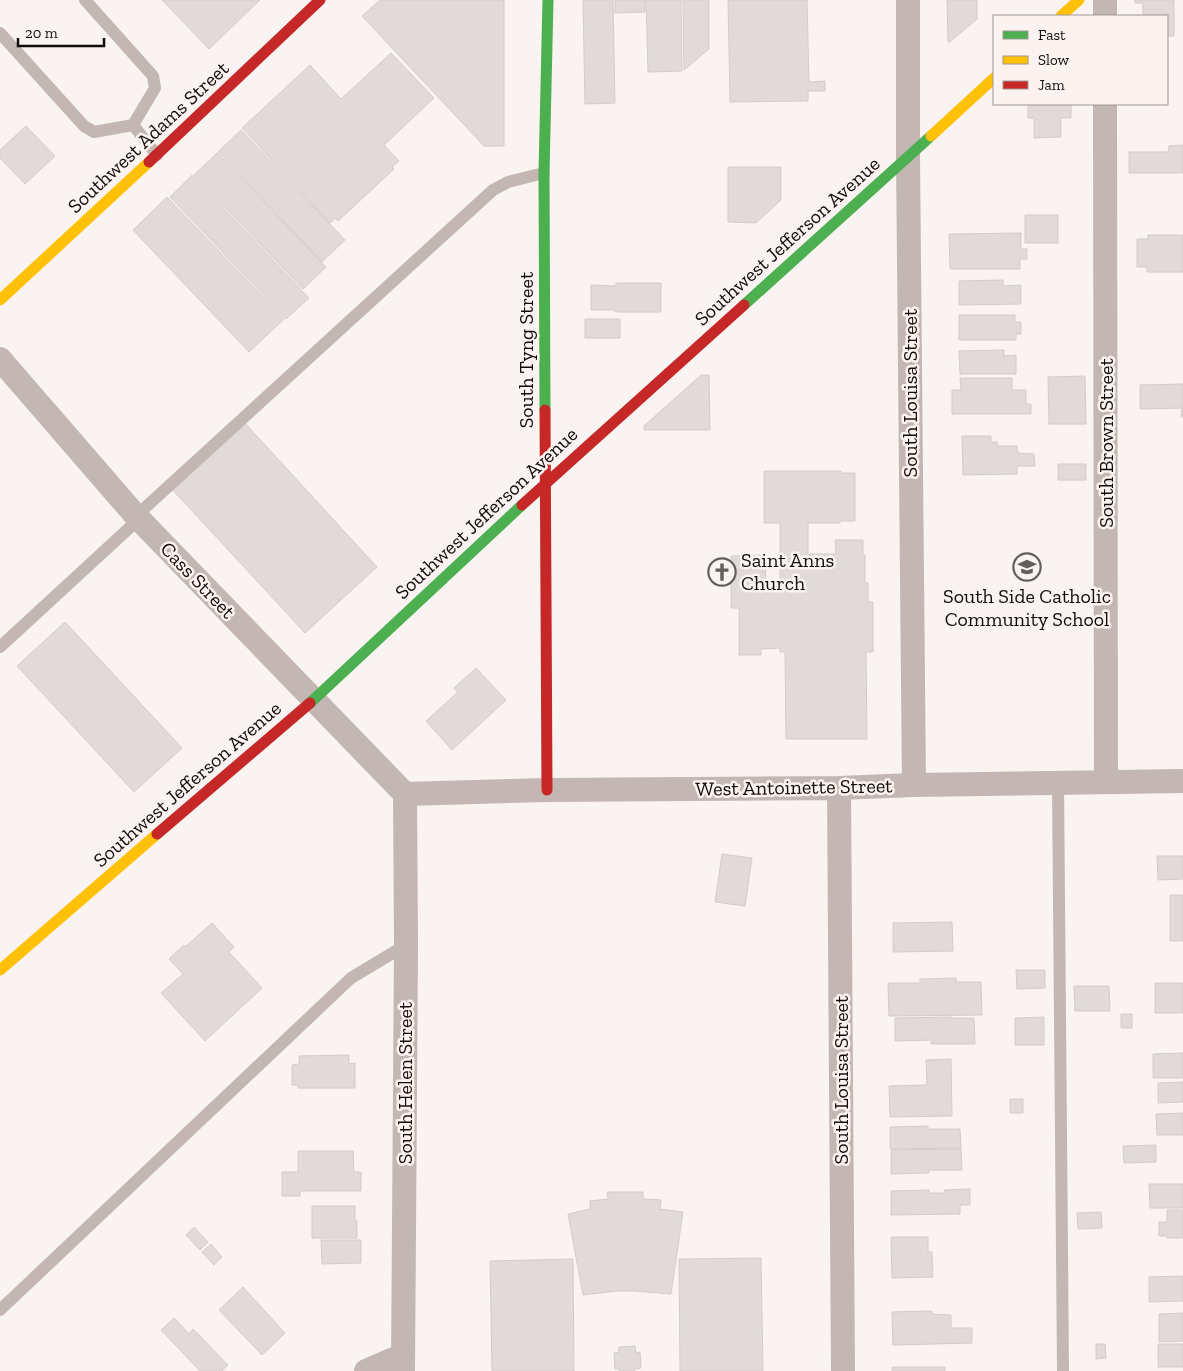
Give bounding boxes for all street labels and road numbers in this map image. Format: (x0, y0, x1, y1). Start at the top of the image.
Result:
street label: Southwest Adams Street (62, 56, 234, 218)
street label: Southwest Jefferson Avenue (689, 151, 885, 331)
street label: South Tyng Street (514, 271, 538, 428)
street label: South Louisa Street (898, 308, 922, 477)
street label: South Brown Street (1094, 358, 1118, 528)
street label: Southwest Jefferson Avenue (390, 422, 582, 604)
street label: Cass Street (156, 537, 241, 624)
street label: Southwest Jefferson Avenue (88, 696, 286, 872)
street label: West Antoinette Street (695, 773, 893, 801)
street label: South Louisa Street (829, 995, 853, 1164)
street label: South Helen Street (393, 1001, 417, 1164)

